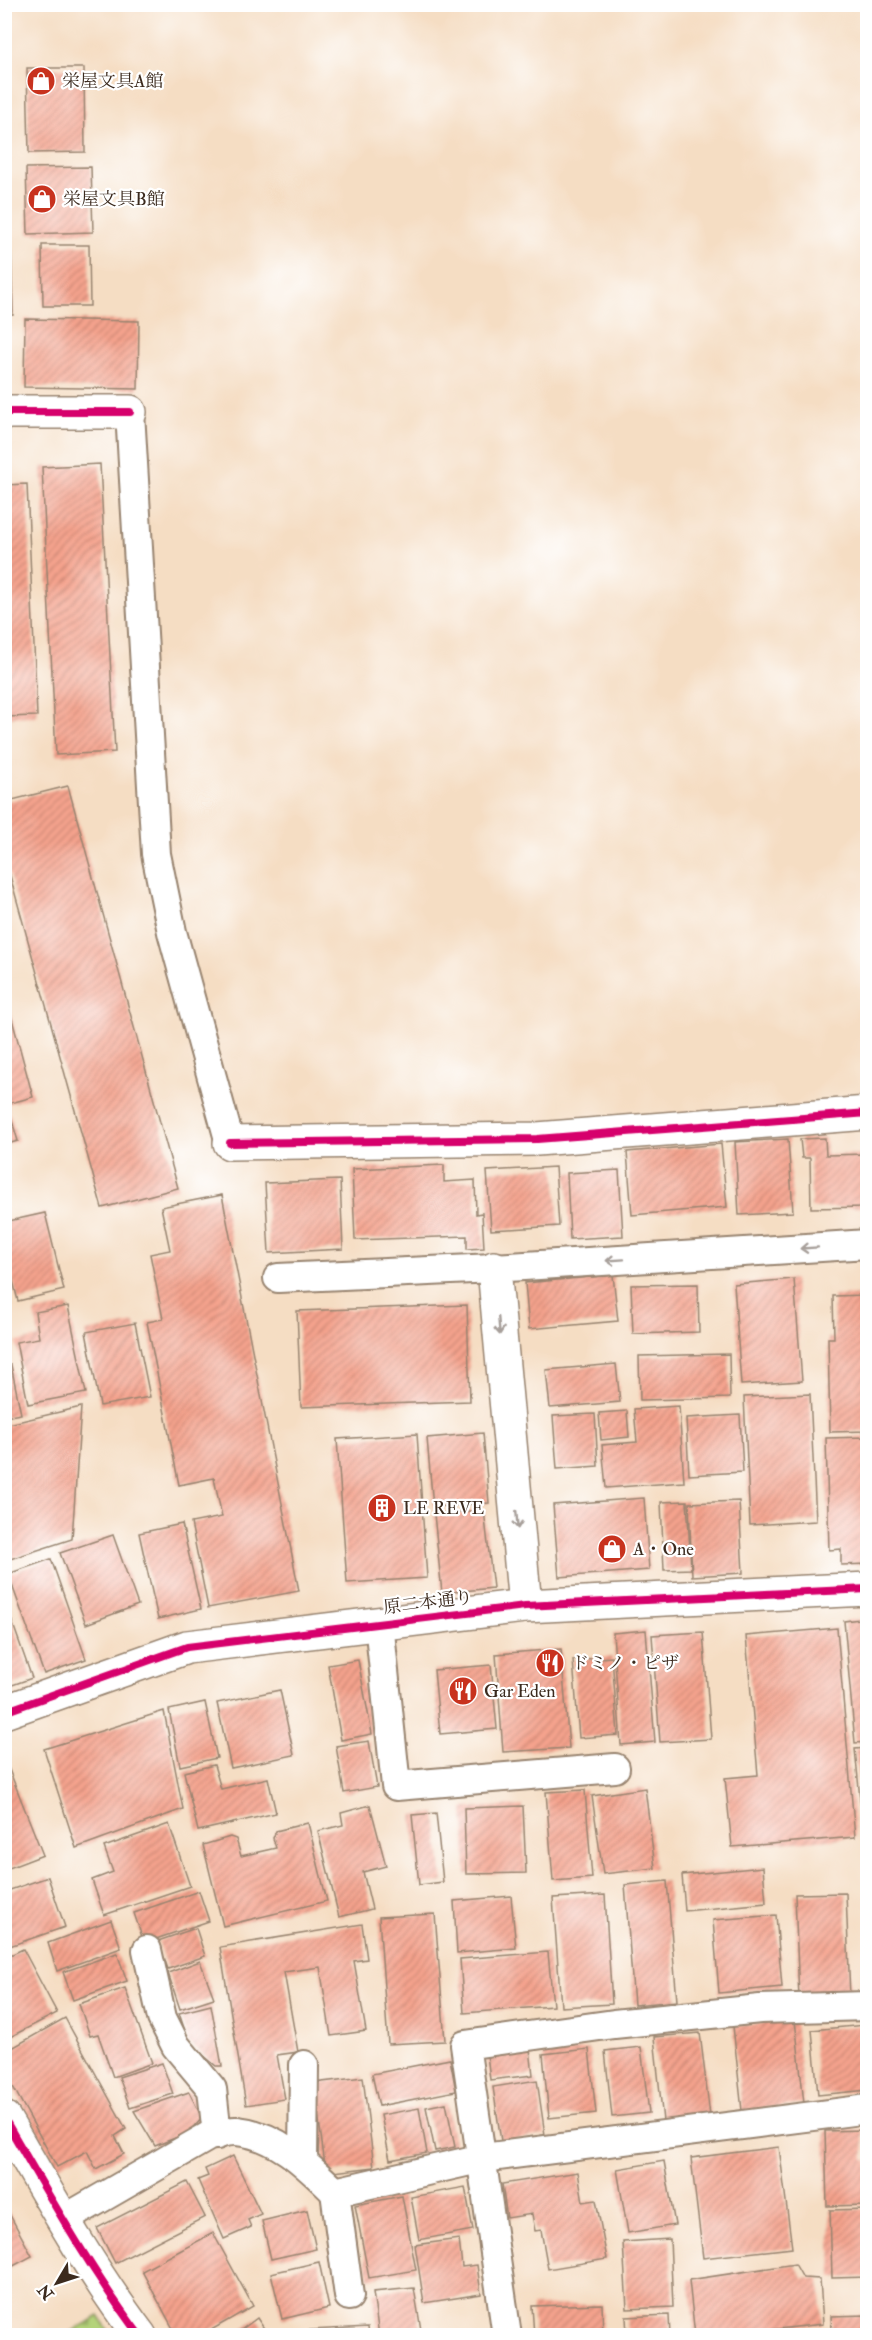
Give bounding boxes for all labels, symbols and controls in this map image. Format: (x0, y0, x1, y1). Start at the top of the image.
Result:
shop icon: 栄屋文具A館 (25, 65, 57, 97)
place label: 栄屋文具A館 (62, 70, 163, 93)
shop icon: 栄屋文具B館 (26, 183, 58, 215)
place label: 栄屋文具B館 (63, 188, 165, 211)
one-way arrow (800, 1242, 820, 1253)
one-way arrow (605, 1255, 625, 1266)
one-way arrow (494, 1316, 505, 1335)
building icon: LE REVE (366, 1492, 398, 1524)
place label: LE REVE (403, 1497, 484, 1520)
one-way arrow (512, 1510, 523, 1530)
shop icon: A・One (596, 1533, 628, 1565)
place label: A・One (632, 1538, 694, 1561)
street label: 原二本通り (382, 1586, 474, 1619)
restaurant icon: ドミノ・ピザ (534, 1647, 566, 1679)
place label: ドミノ・ピザ (571, 1652, 679, 1675)
restaurant icon: Gar Eden (447, 1675, 479, 1707)
place label: Gar Eden (484, 1680, 556, 1703)
north arrow (27, 2253, 87, 2313)
text: N (33, 2279, 59, 2304)

